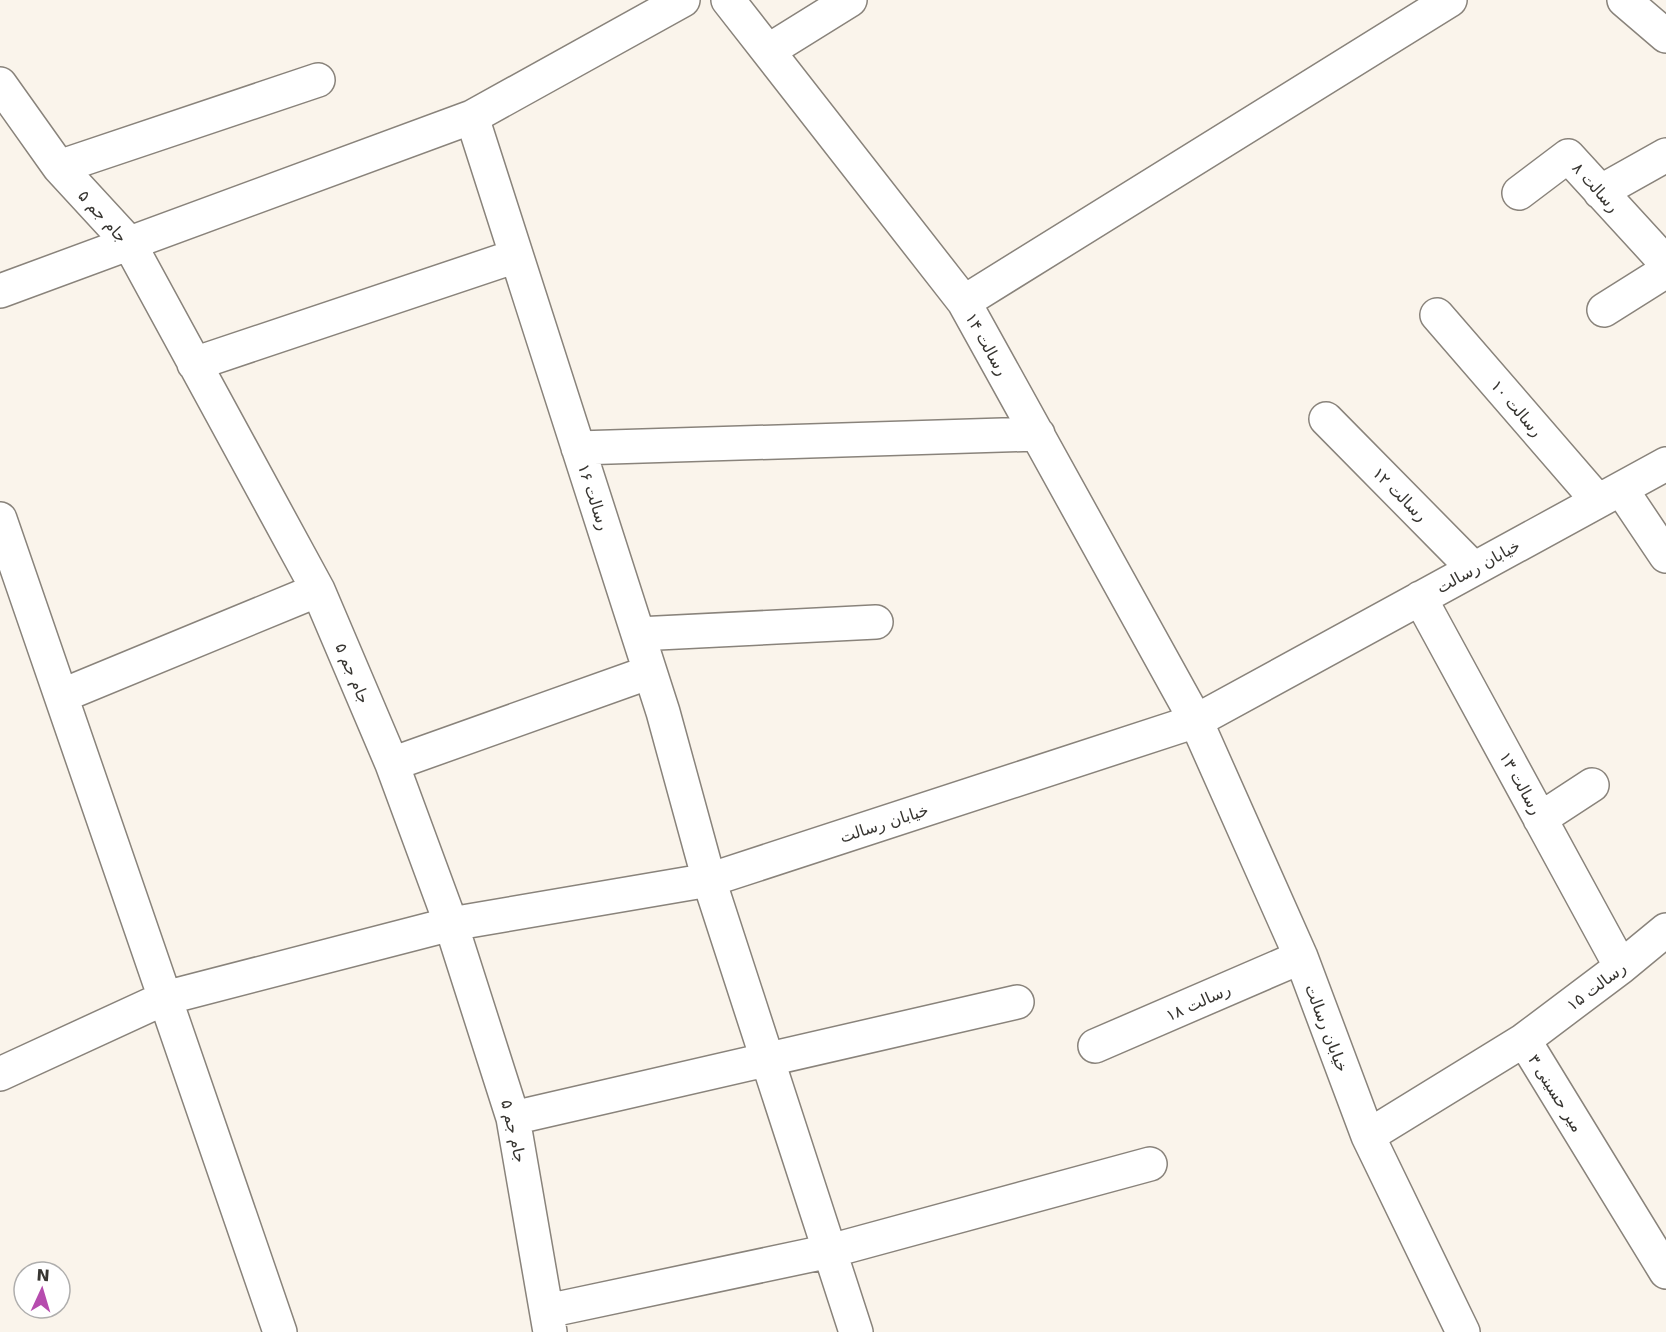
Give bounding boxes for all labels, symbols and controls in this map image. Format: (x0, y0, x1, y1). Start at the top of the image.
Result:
street label: رسالت ۸ (1568, 159, 1623, 217)
street label: جام جم ۵ (74, 186, 131, 246)
street label: رسالت ۱۴ (961, 310, 1012, 379)
street label: رسالت ۱۰ (1486, 376, 1546, 441)
street label: رسالت ۱۶ (573, 461, 613, 533)
street label: رسالت ۱۲ (1368, 463, 1431, 526)
street label: خیابان رسالت (1433, 536, 1524, 598)
street label: جام جم ۵ (331, 640, 374, 706)
street label: رسالت ۱۳ (1495, 749, 1546, 818)
street label: خیابان رسالت (837, 800, 931, 848)
street label: رسالت ۱۵ (1563, 958, 1630, 1016)
street label: رسالت ۱۸ (1163, 980, 1234, 1026)
street label: خیابان رسالت (1300, 982, 1352, 1075)
street label: میر حسینی ۳ (1523, 1051, 1587, 1136)
street label: جام جم ۵ (497, 1098, 530, 1164)
north arrow (12, 1260, 72, 1320)
text: N (36, 1266, 50, 1285)

